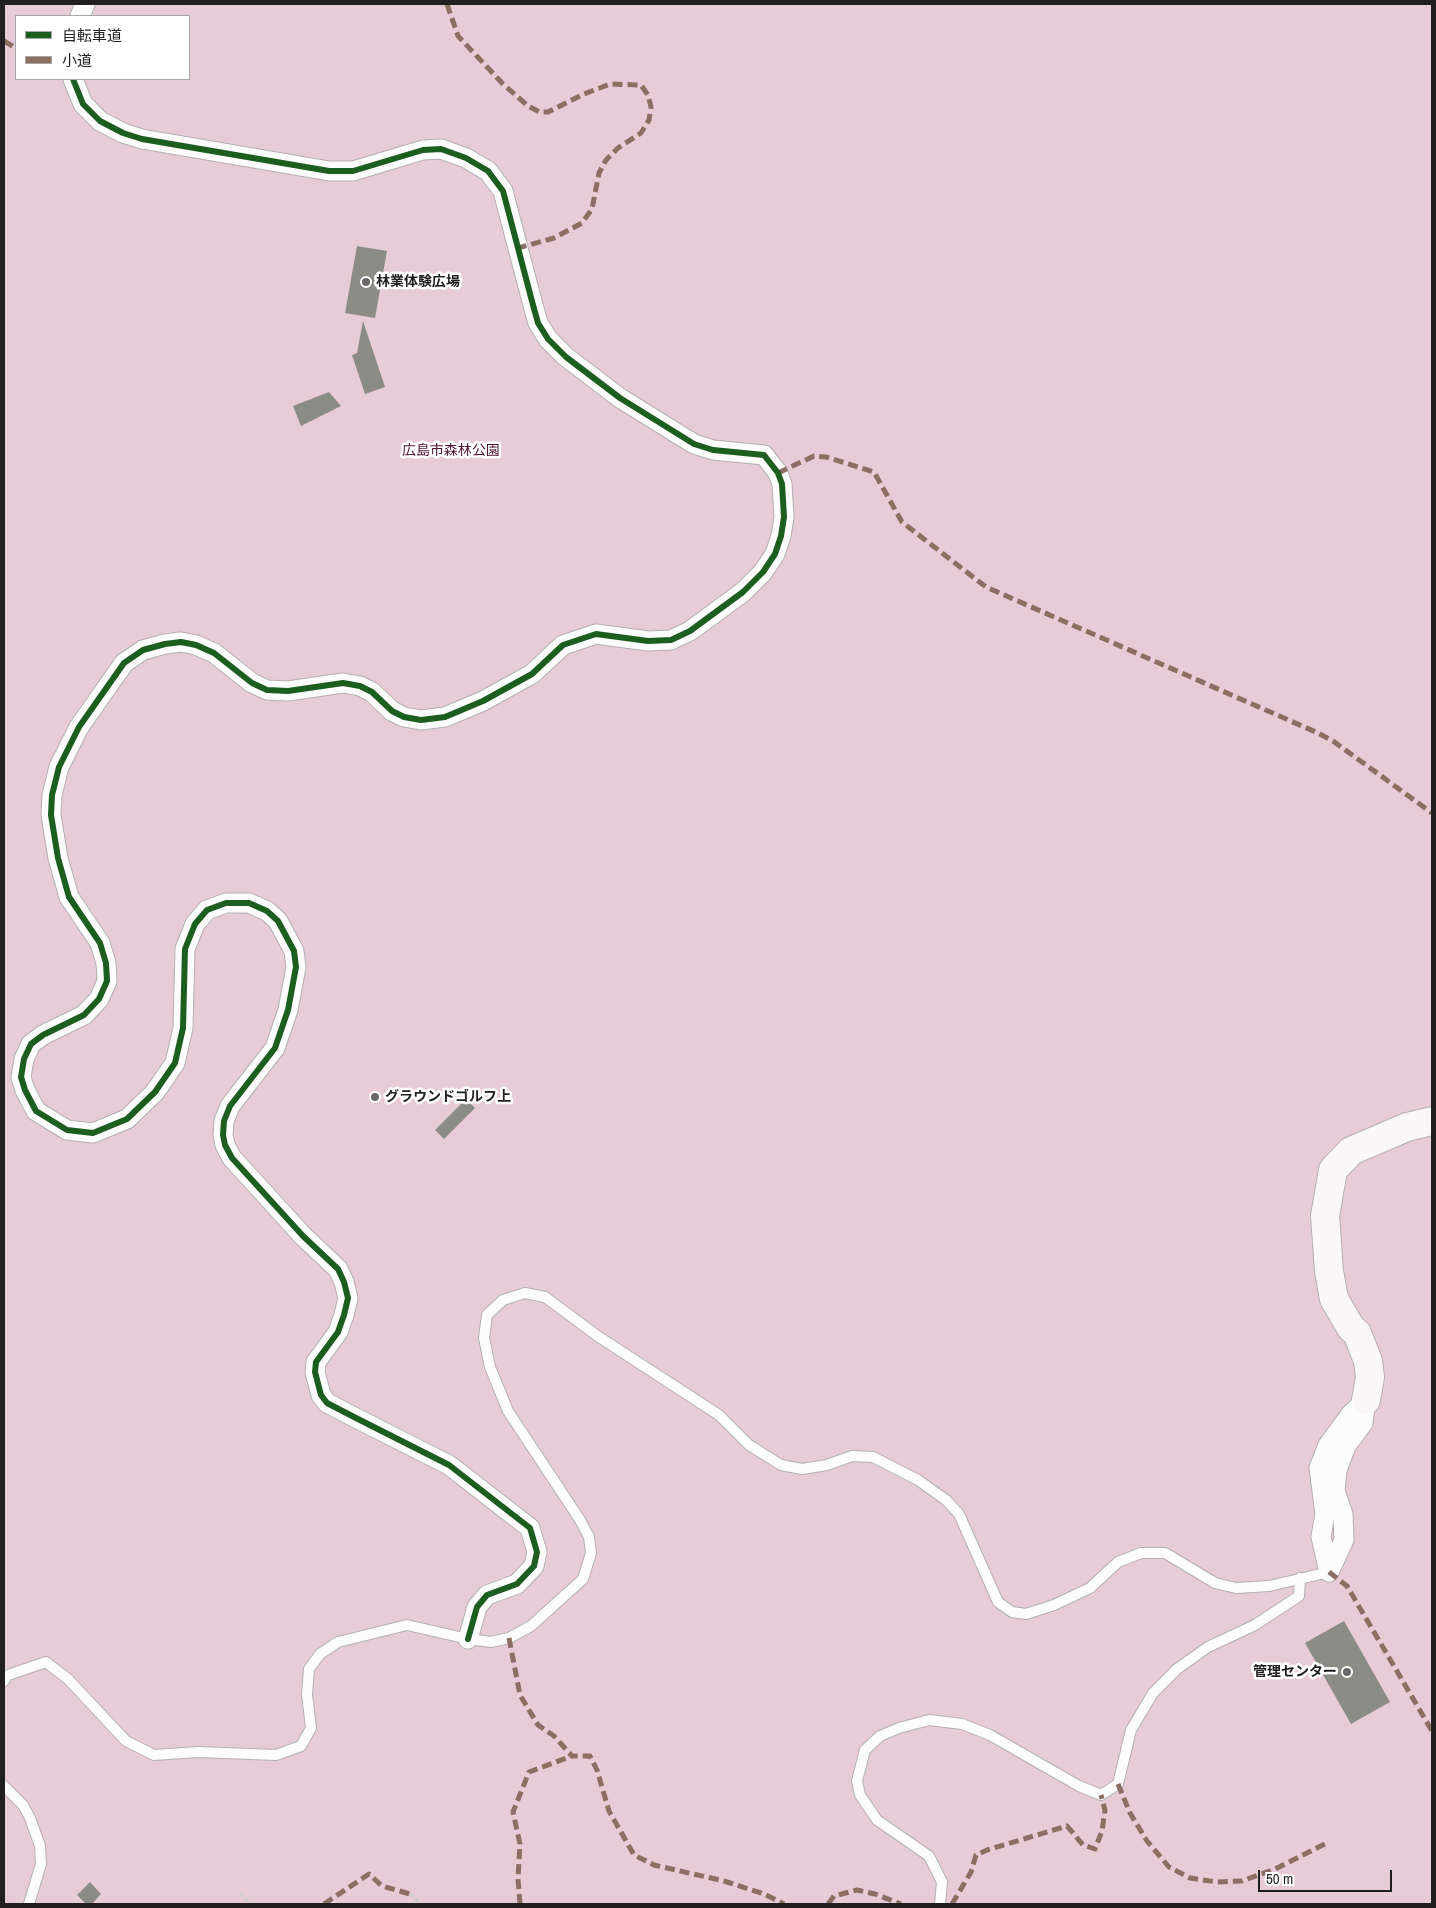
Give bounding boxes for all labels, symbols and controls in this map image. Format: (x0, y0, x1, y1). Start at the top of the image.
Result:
legend (15, 15, 190, 80)
text: 自転車道 (62, 25, 122, 46)
text: 小道 (62, 50, 92, 71)
place label: 林業体験広場 (376, 274, 460, 290)
marker: 林業体験広場 (360, 276, 372, 288)
park label: 広島市森林公園 (402, 443, 500, 459)
place label: グラウンドゴルフ上 (385, 1089, 511, 1105)
marker: グラウンドゴルフ上 (369, 1091, 381, 1103)
place label: 管理センター (1253, 1664, 1337, 1680)
marker: 管理センター (1341, 1666, 1353, 1678)
scale bar (1261, 1860, 1395, 1892)
text: 50 m (1266, 1868, 1293, 1889)

